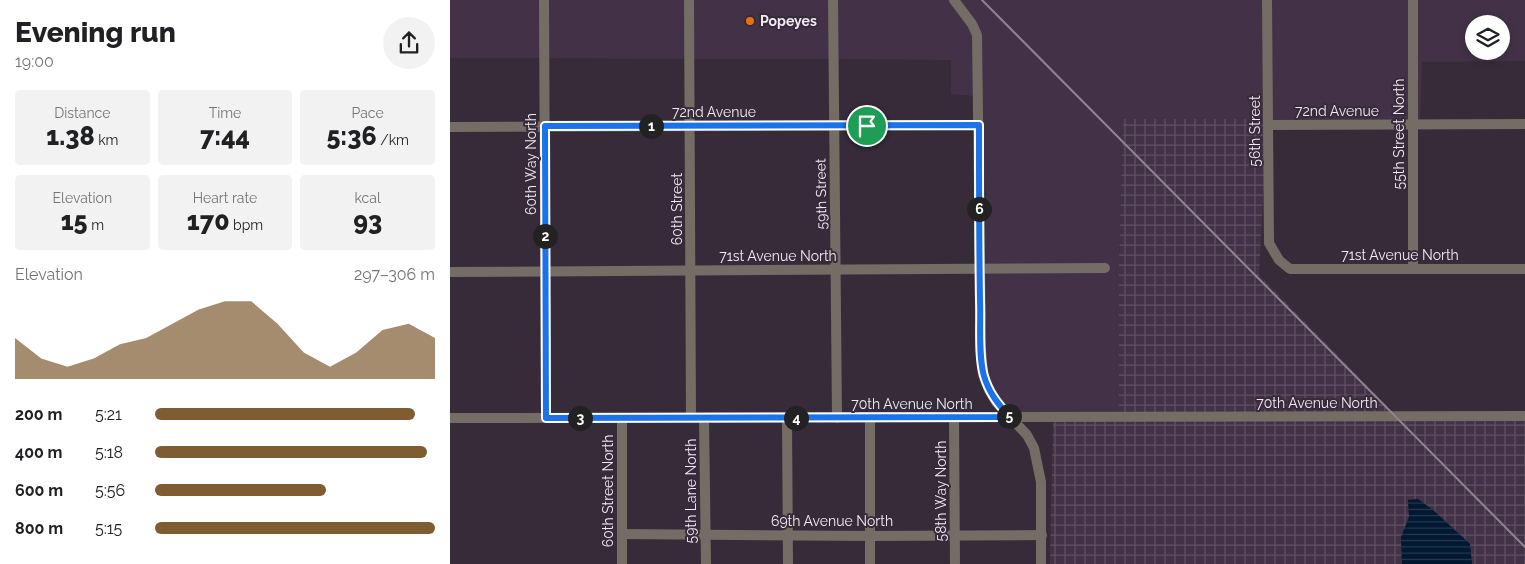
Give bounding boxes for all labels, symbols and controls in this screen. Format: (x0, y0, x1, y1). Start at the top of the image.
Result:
place label: Popeyes (760, 13, 817, 29)
marker: Popeyes (744, 15, 756, 27)
map controls (1465, 15, 1510, 60)
button: layers (1465, 15, 1510, 60)
text: Evening run (15, 16, 176, 49)
button: share (383, 17, 435, 69)
text: 19:00 (15, 52, 54, 71)
street label: 55th Street North (1391, 79, 1407, 189)
street label: 56th Street (1247, 95, 1263, 167)
street label: 72nd Avenue (1295, 103, 1379, 119)
street label: 72nd Avenue (672, 104, 756, 120)
text: Distance (54, 105, 110, 121)
text: Time (209, 105, 241, 121)
text: Pace (352, 105, 384, 121)
pin (846, 105, 888, 147)
icon: arrive (853, 112, 881, 140)
street label: 60th Way North (523, 113, 539, 215)
pin: 1 (638, 114, 664, 138)
text: 1 (648, 118, 655, 134)
text: 1.38 (46, 121, 95, 151)
text: 7:44 (200, 121, 250, 151)
text: 5:36 (326, 121, 377, 151)
text: km (95, 132, 118, 148)
text: /km (377, 132, 409, 148)
street label: 59th Street (812, 158, 830, 230)
street label: 60th Street (669, 173, 685, 245)
text: Elevation (53, 190, 112, 206)
text: Heart rate (193, 190, 257, 206)
text: kcal (355, 190, 381, 206)
pin: 6 (966, 196, 992, 222)
text: 6 (975, 201, 984, 217)
text: 15 (61, 206, 88, 236)
text: 170 (187, 206, 229, 236)
text: 93 (353, 206, 382, 236)
text: m (88, 217, 104, 233)
text: bpm (229, 217, 263, 233)
pin: 2 (532, 224, 558, 248)
text: 2 (542, 228, 549, 244)
street label: 71st Avenue North (1341, 247, 1459, 263)
street label: 71st Avenue North (719, 248, 837, 264)
text: Elevation (15, 265, 83, 284)
text: 297–306 m (354, 265, 435, 284)
street label: 70th Avenue North (1256, 395, 1378, 411)
street label: 70th Avenue North (851, 396, 973, 412)
pin: 5 (996, 404, 1022, 428)
text: 200 m (15, 405, 62, 424)
text: 5:21 (95, 405, 122, 424)
pin: 3 (568, 406, 592, 430)
pin: 4 (784, 406, 808, 430)
text: 5 (1006, 408, 1013, 424)
text: 3 (577, 410, 584, 426)
text: 4 (793, 410, 801, 426)
street label: 60th Street North (600, 435, 616, 547)
street label: 59th Lane North (683, 439, 699, 543)
street label: 58th Way North (933, 441, 949, 541)
text: 400 m (15, 443, 63, 462)
text: 5:18 (95, 443, 123, 462)
text: 600 m (15, 481, 63, 500)
text: 5:56 (95, 481, 125, 500)
street label: 69th Avenue North (771, 513, 893, 529)
text: 800 m (15, 519, 63, 538)
text: 5:15 (95, 519, 122, 538)

